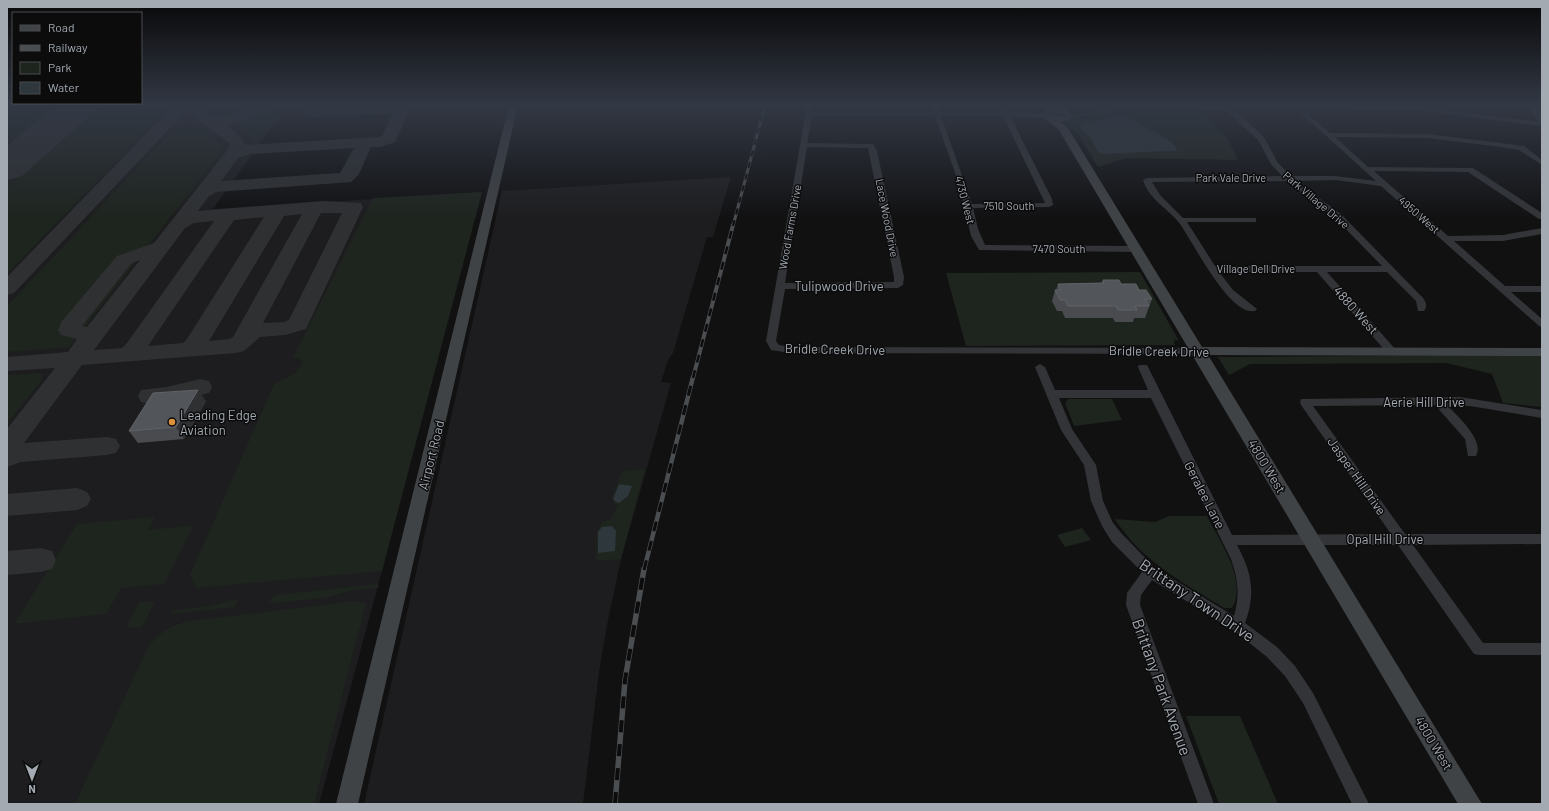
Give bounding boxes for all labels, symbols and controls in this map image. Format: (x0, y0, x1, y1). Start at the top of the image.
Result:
legend (12, 12, 142, 104)
text: Road (48, 20, 75, 34)
text: Railway (48, 40, 88, 54)
text: Park (48, 60, 72, 74)
text: Water (48, 80, 80, 94)
street label: Park Village Drive (1281, 168, 1352, 231)
street label: Park Vale Drive (1196, 171, 1266, 184)
street label: 4730 West (953, 174, 978, 225)
street label: Lace Wood Drive (874, 178, 901, 258)
street label: Wood Farms Drive (776, 183, 803, 270)
street label: 4950 West (1396, 193, 1442, 236)
street label: 7510 South (983, 199, 1035, 212)
street label: 7470 South (1033, 242, 1085, 255)
street label: Village Dell Drive (1217, 262, 1295, 275)
street label: Tulipwood Drive (794, 278, 884, 294)
street label: 4880 West (1330, 283, 1382, 337)
street label: Bridle Creek Drive (785, 340, 885, 358)
street label: Bridle Creek Drive (1109, 342, 1209, 360)
street label: Aerie Hill Drive (1383, 394, 1465, 410)
place label: Leading Edge Aviation (180, 407, 257, 438)
marker: Leading Edge Aviation (167, 417, 177, 427)
street label: Airport Road (415, 419, 447, 491)
street label: Jasper Hill Drive (1324, 434, 1390, 518)
street label: 4800 West (1245, 436, 1289, 496)
street label: Geralee Lane (1181, 459, 1229, 531)
street label: Opal Hill Drive (1347, 531, 1423, 547)
street label: Brittany Town Drive (1136, 554, 1258, 645)
street label: Brittany Park Avenue (1129, 616, 1196, 758)
street label: 4800 West (1412, 713, 1456, 773)
north arrow (12, 759, 52, 799)
text: N (28, 783, 36, 796)

